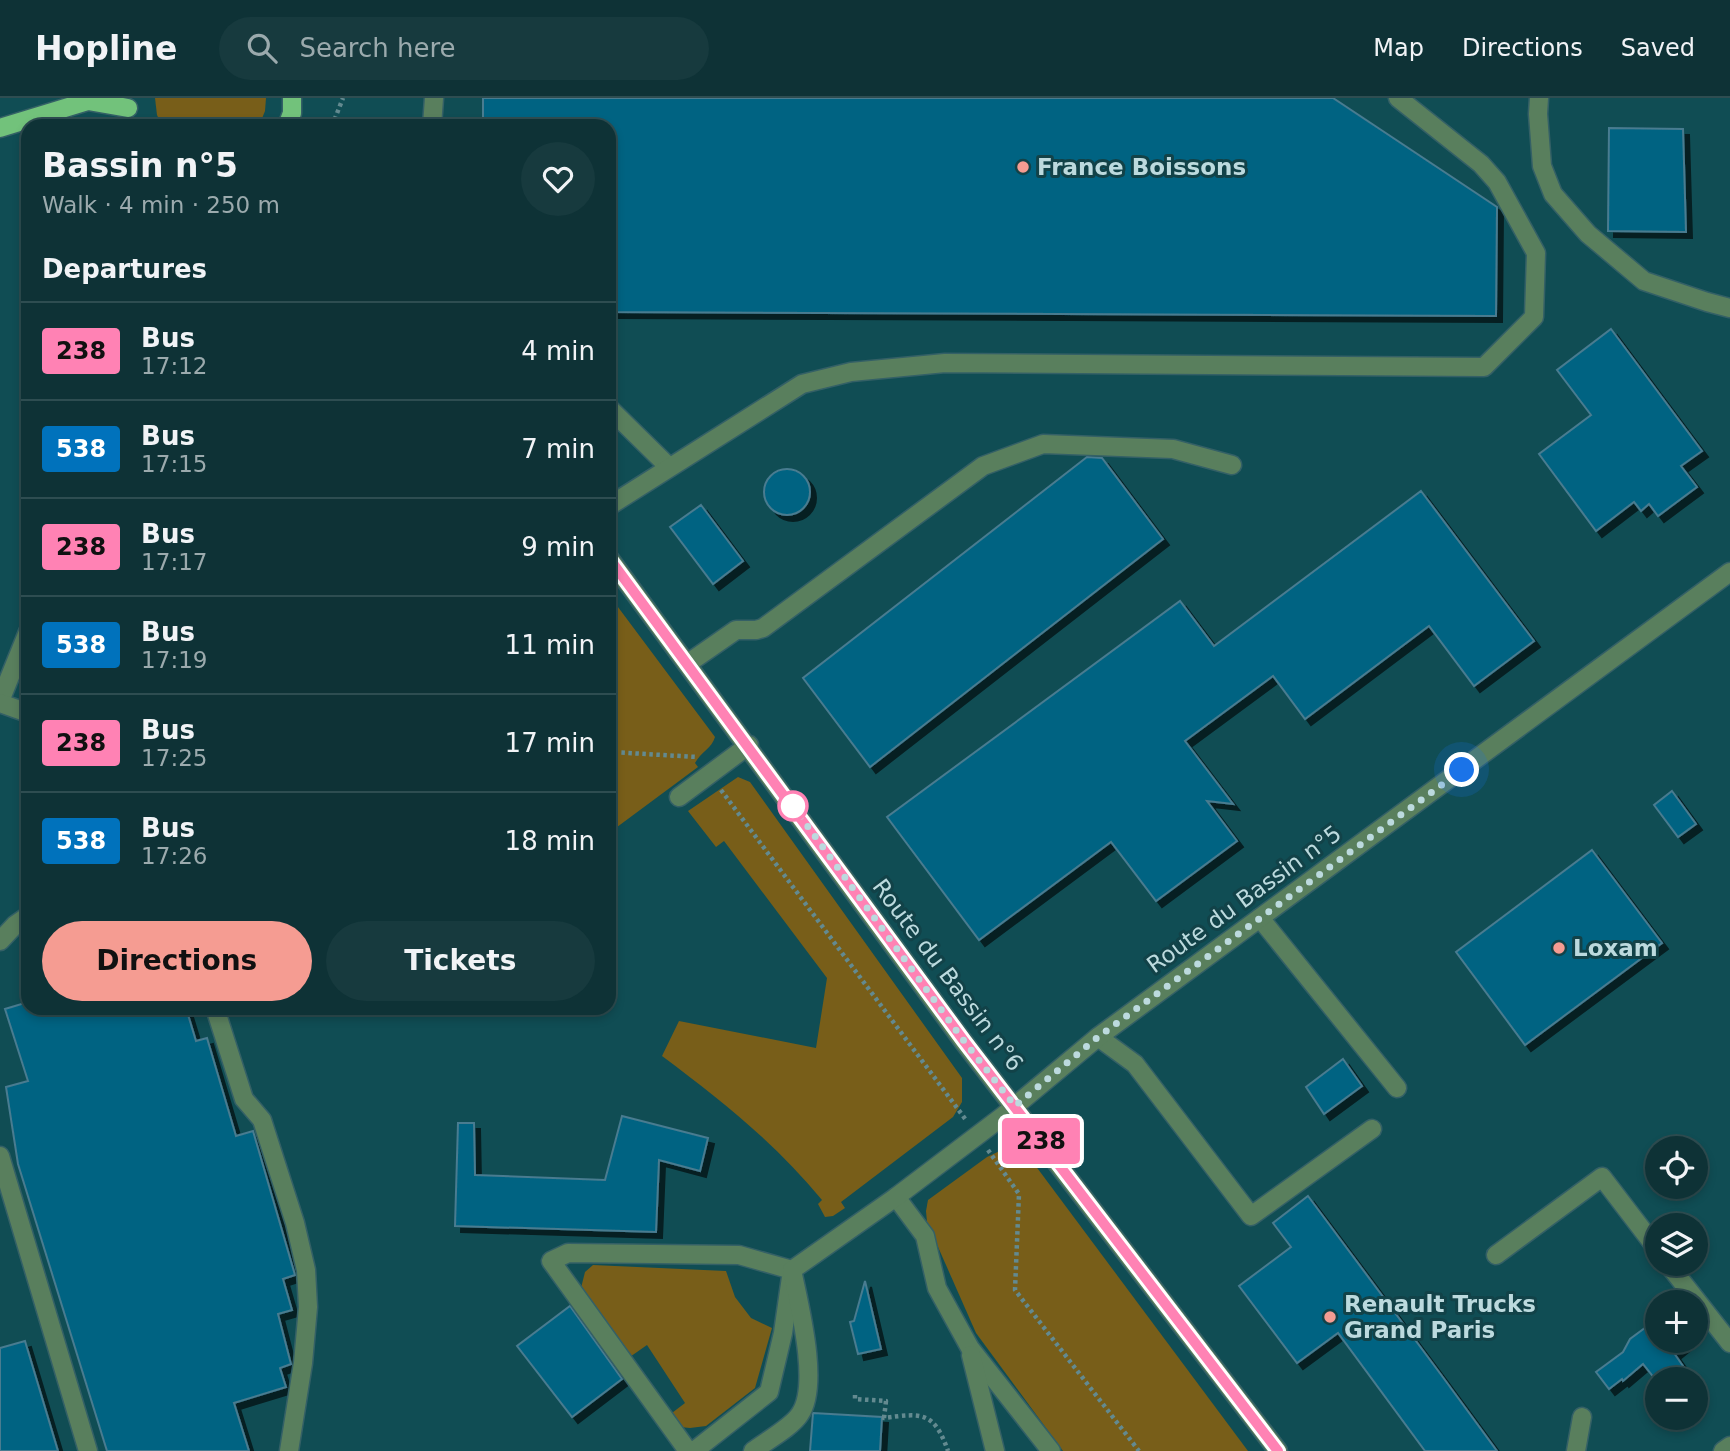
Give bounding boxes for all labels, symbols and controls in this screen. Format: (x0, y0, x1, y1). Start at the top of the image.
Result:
search box (219, 17, 709, 80)
text: Hopline (35, 29, 177, 68)
icon: search (243, 29, 281, 67)
text: Search here (299, 33, 456, 63)
text: Map (1373, 34, 1424, 62)
text: Directions (1462, 34, 1583, 62)
text: Saved (1621, 34, 1695, 62)
button: heart (521, 142, 595, 216)
text: Bassin n°5 (42, 146, 238, 185)
place label: France Boissons (1037, 154, 1246, 180)
marker: France Boissons (1015, 159, 1031, 175)
text: Walk · 4 min · 250 m (42, 192, 280, 218)
text: Departures (42, 254, 207, 284)
text: Bus (141, 323, 195, 353)
text: 4 min (521, 336, 595, 366)
text: 238 (56, 337, 106, 365)
text: 17:12 (141, 353, 207, 379)
text: Bus (141, 421, 195, 451)
text: 7 min (521, 434, 595, 464)
text: 538 (56, 435, 106, 463)
text: 17:15 (141, 451, 207, 477)
text: Bus (141, 519, 195, 549)
text: 9 min (521, 532, 595, 562)
text: 238 (56, 533, 106, 561)
text: 17:17 (141, 549, 207, 575)
text: Bus (141, 617, 195, 647)
text: 11 min (505, 630, 595, 660)
text: 538 (56, 631, 106, 659)
text: 17:19 (141, 647, 207, 673)
text: Bus (141, 715, 195, 745)
text: 17 min (505, 728, 595, 758)
text: 238 (56, 729, 106, 757)
text: 17:25 (141, 745, 207, 771)
your location (1444, 752, 1479, 787)
unlabelled marker (778, 791, 808, 821)
text: Bus (141, 813, 195, 843)
street label: Route du Bassin n°5 (1142, 820, 1346, 978)
text: 18 min (505, 826, 595, 856)
text: 538 (56, 827, 106, 855)
text: 17:26 (141, 843, 207, 869)
street label: Route du Bassin n°6 (867, 874, 1029, 1076)
button: Directions (42, 921, 312, 1001)
button: Tickets (326, 921, 595, 1001)
place label: Loxam (1573, 935, 1658, 961)
marker: Loxam (1551, 940, 1567, 956)
line badge: 238 (1001, 1118, 1081, 1164)
text: 238 (1016, 1127, 1066, 1155)
map controls (1645, 1136, 1708, 1430)
button: locate (1645, 1136, 1708, 1199)
button: layers (1645, 1213, 1708, 1276)
button: + (1645, 1290, 1708, 1353)
place label: Renault Trucks Grand Paris (1344, 1291, 1536, 1343)
marker: Renault Trucks Grand Paris (1322, 1309, 1338, 1325)
button: − (1645, 1367, 1708, 1430)

